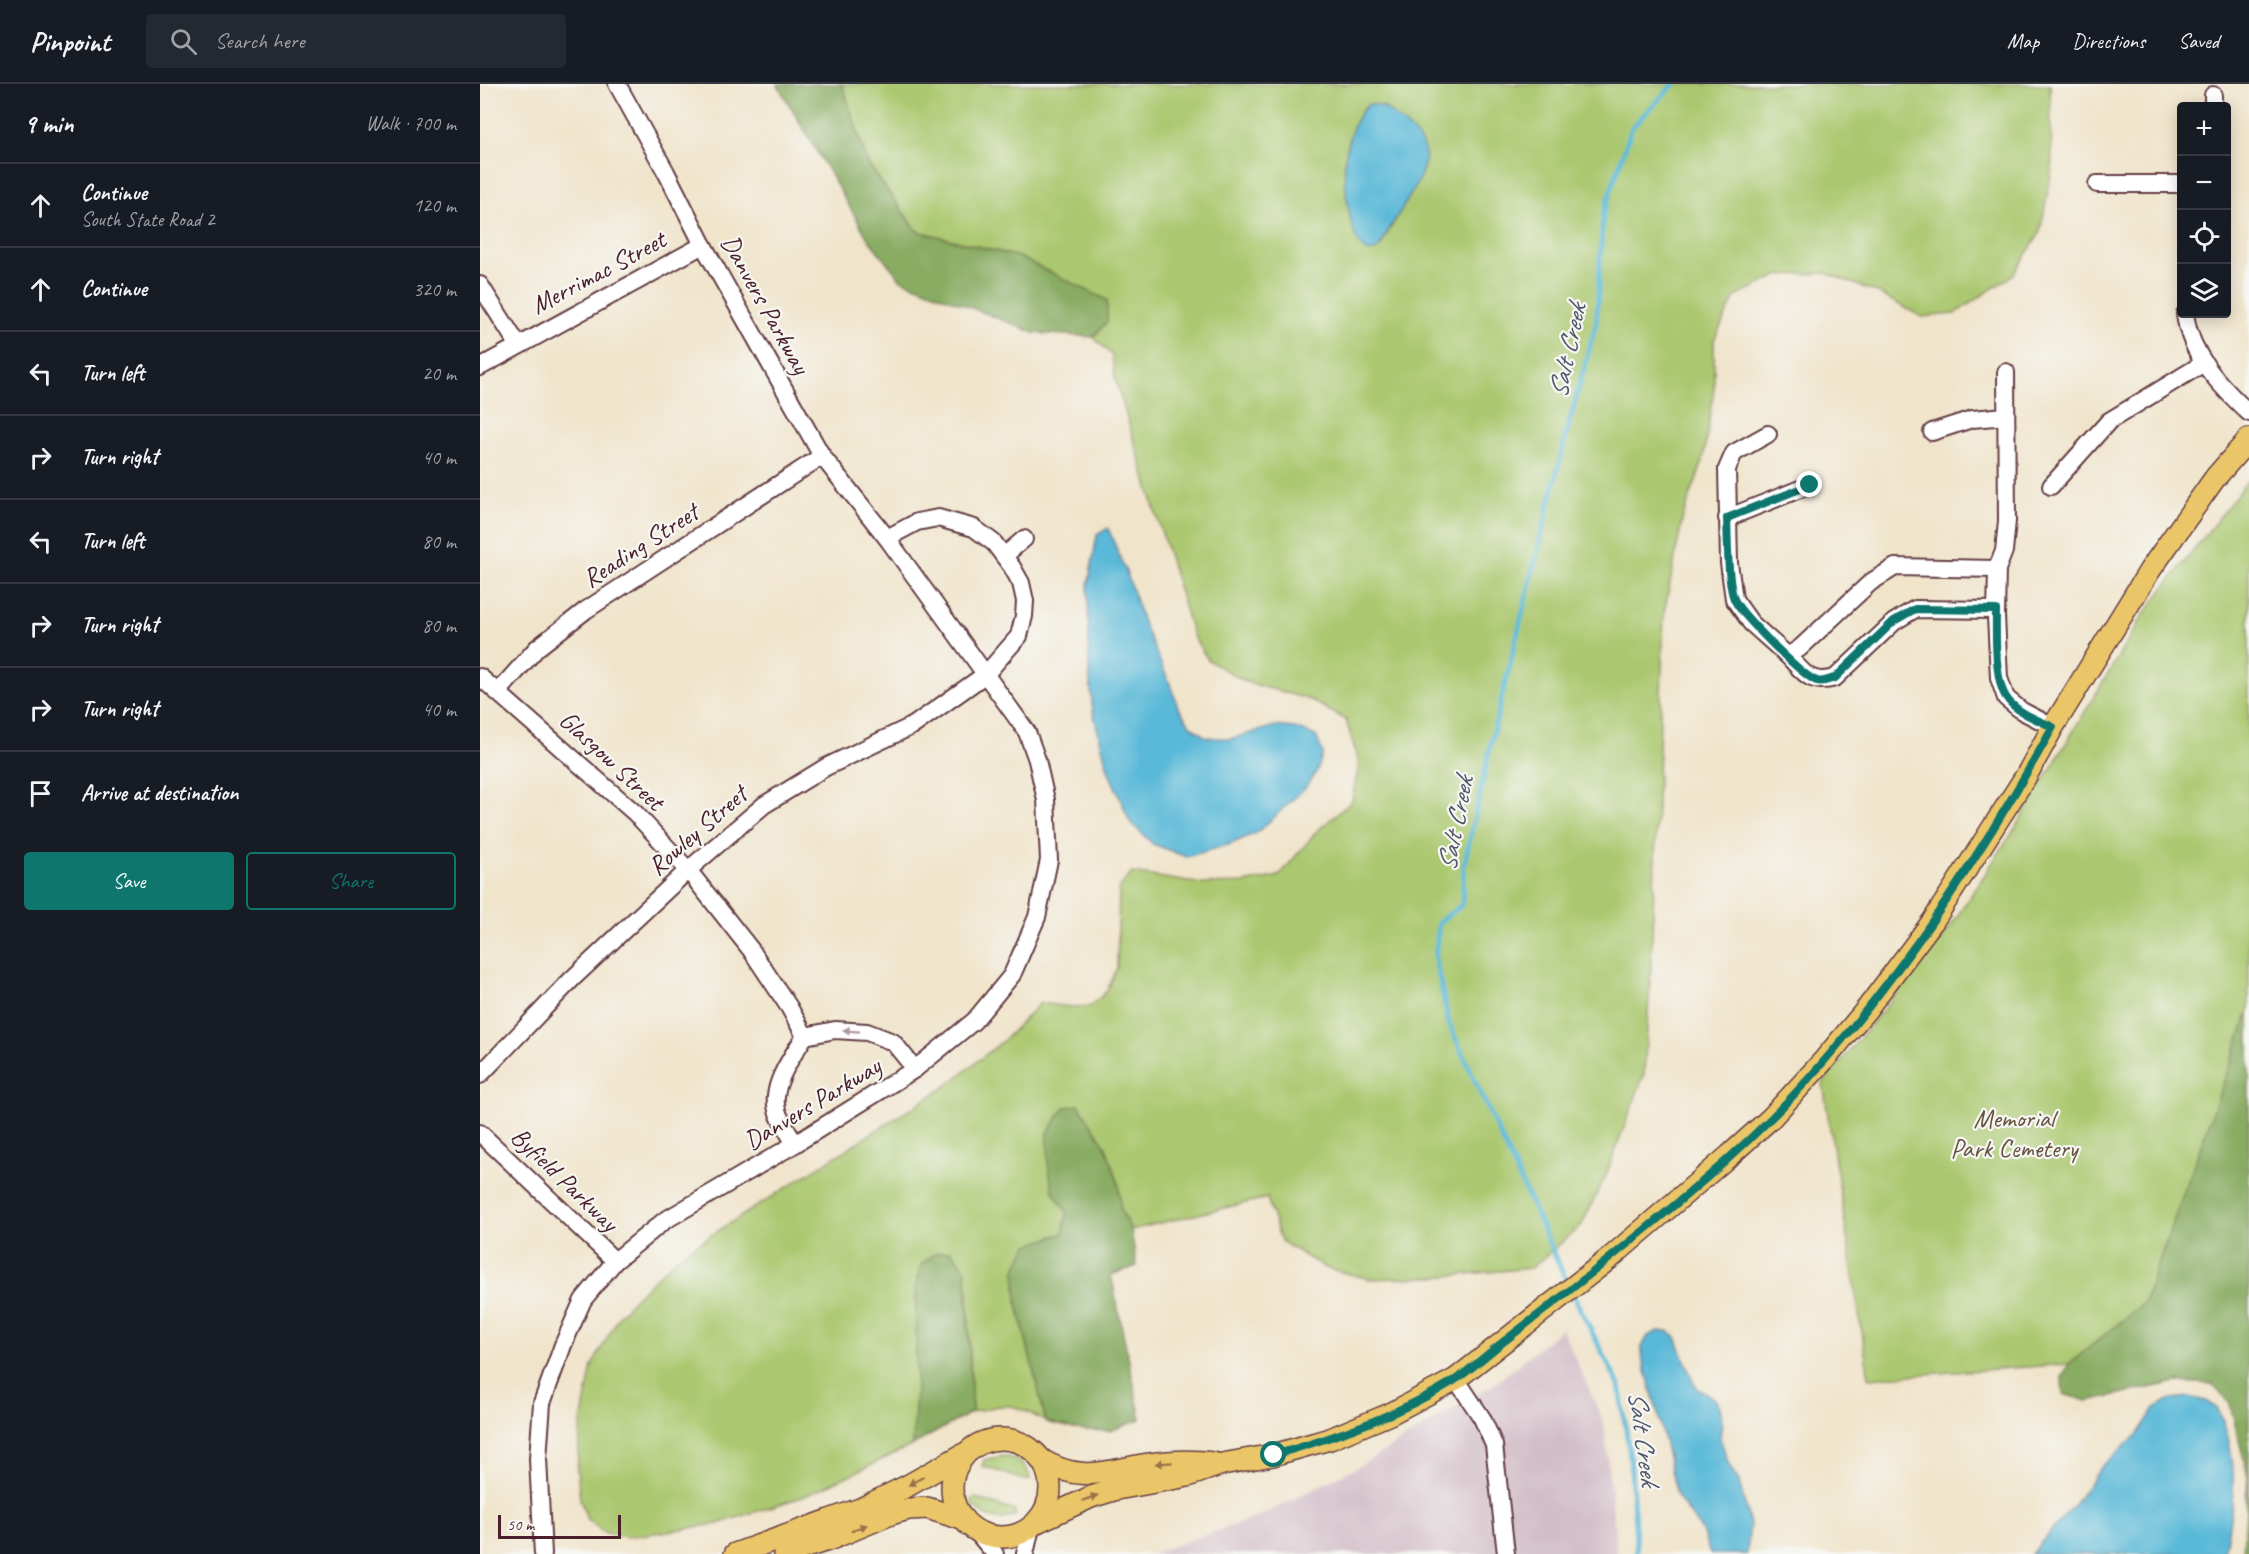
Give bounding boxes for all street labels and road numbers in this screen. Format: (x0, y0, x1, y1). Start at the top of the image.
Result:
street label: Merrimac Street (525, 222, 673, 322)
street label: Danvers Parkway (714, 229, 818, 381)
street label: Reading Street (576, 494, 707, 595)
street label: Glasgow Street (552, 703, 673, 819)
street label: Rowley Street (641, 776, 756, 882)
street label: Danvers Parkway (738, 1049, 889, 1157)
street label: Byfield Parkway (504, 1120, 627, 1240)

